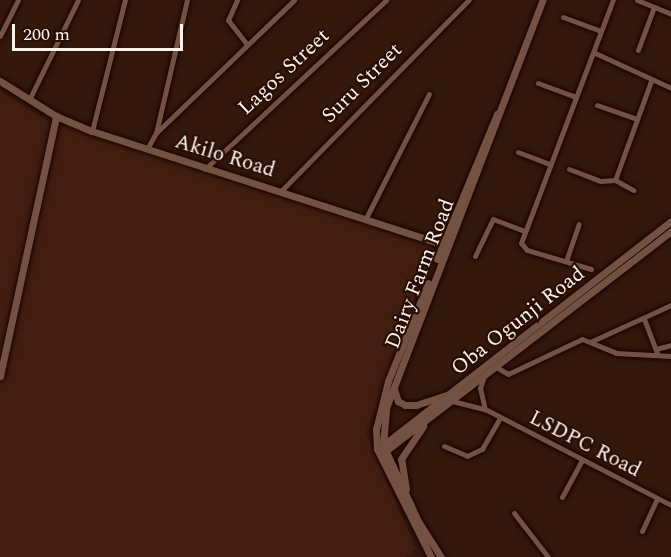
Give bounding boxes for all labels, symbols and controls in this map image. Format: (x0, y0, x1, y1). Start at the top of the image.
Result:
scale bar (15, 12, 186, 50)
text: 200 m (23, 21, 70, 48)
street label: Lagos Street (233, 23, 335, 121)
street label: Suru Street (317, 38, 407, 128)
street label: Akilo Road (172, 129, 278, 183)
street label: Dairy Farm Road (380, 195, 460, 353)
street label: Oba Ogunji Road (446, 261, 590, 381)
street label: LSDPC Road (525, 405, 645, 483)

